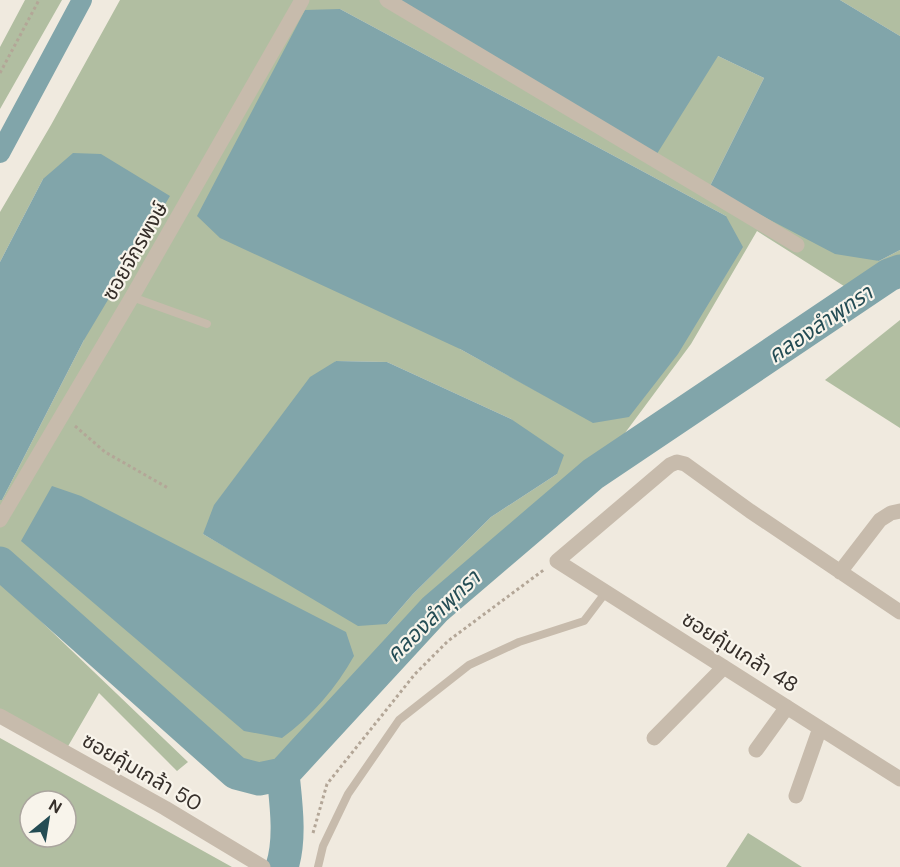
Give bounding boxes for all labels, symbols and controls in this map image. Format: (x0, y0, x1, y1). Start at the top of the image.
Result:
street label: ซอยจักรพงษ์ (95, 197, 175, 305)
water label: คลองลำพุทรา (762, 278, 879, 370)
water label: คลองลำพุทรา (380, 563, 487, 668)
street label: ซอยคุ้มเกล้า 48 (676, 605, 804, 699)
street label: ซอยคุ้มเกล้า 50 (77, 726, 207, 818)
north arrow (18, 789, 78, 849)
text: N (45, 794, 66, 818)

